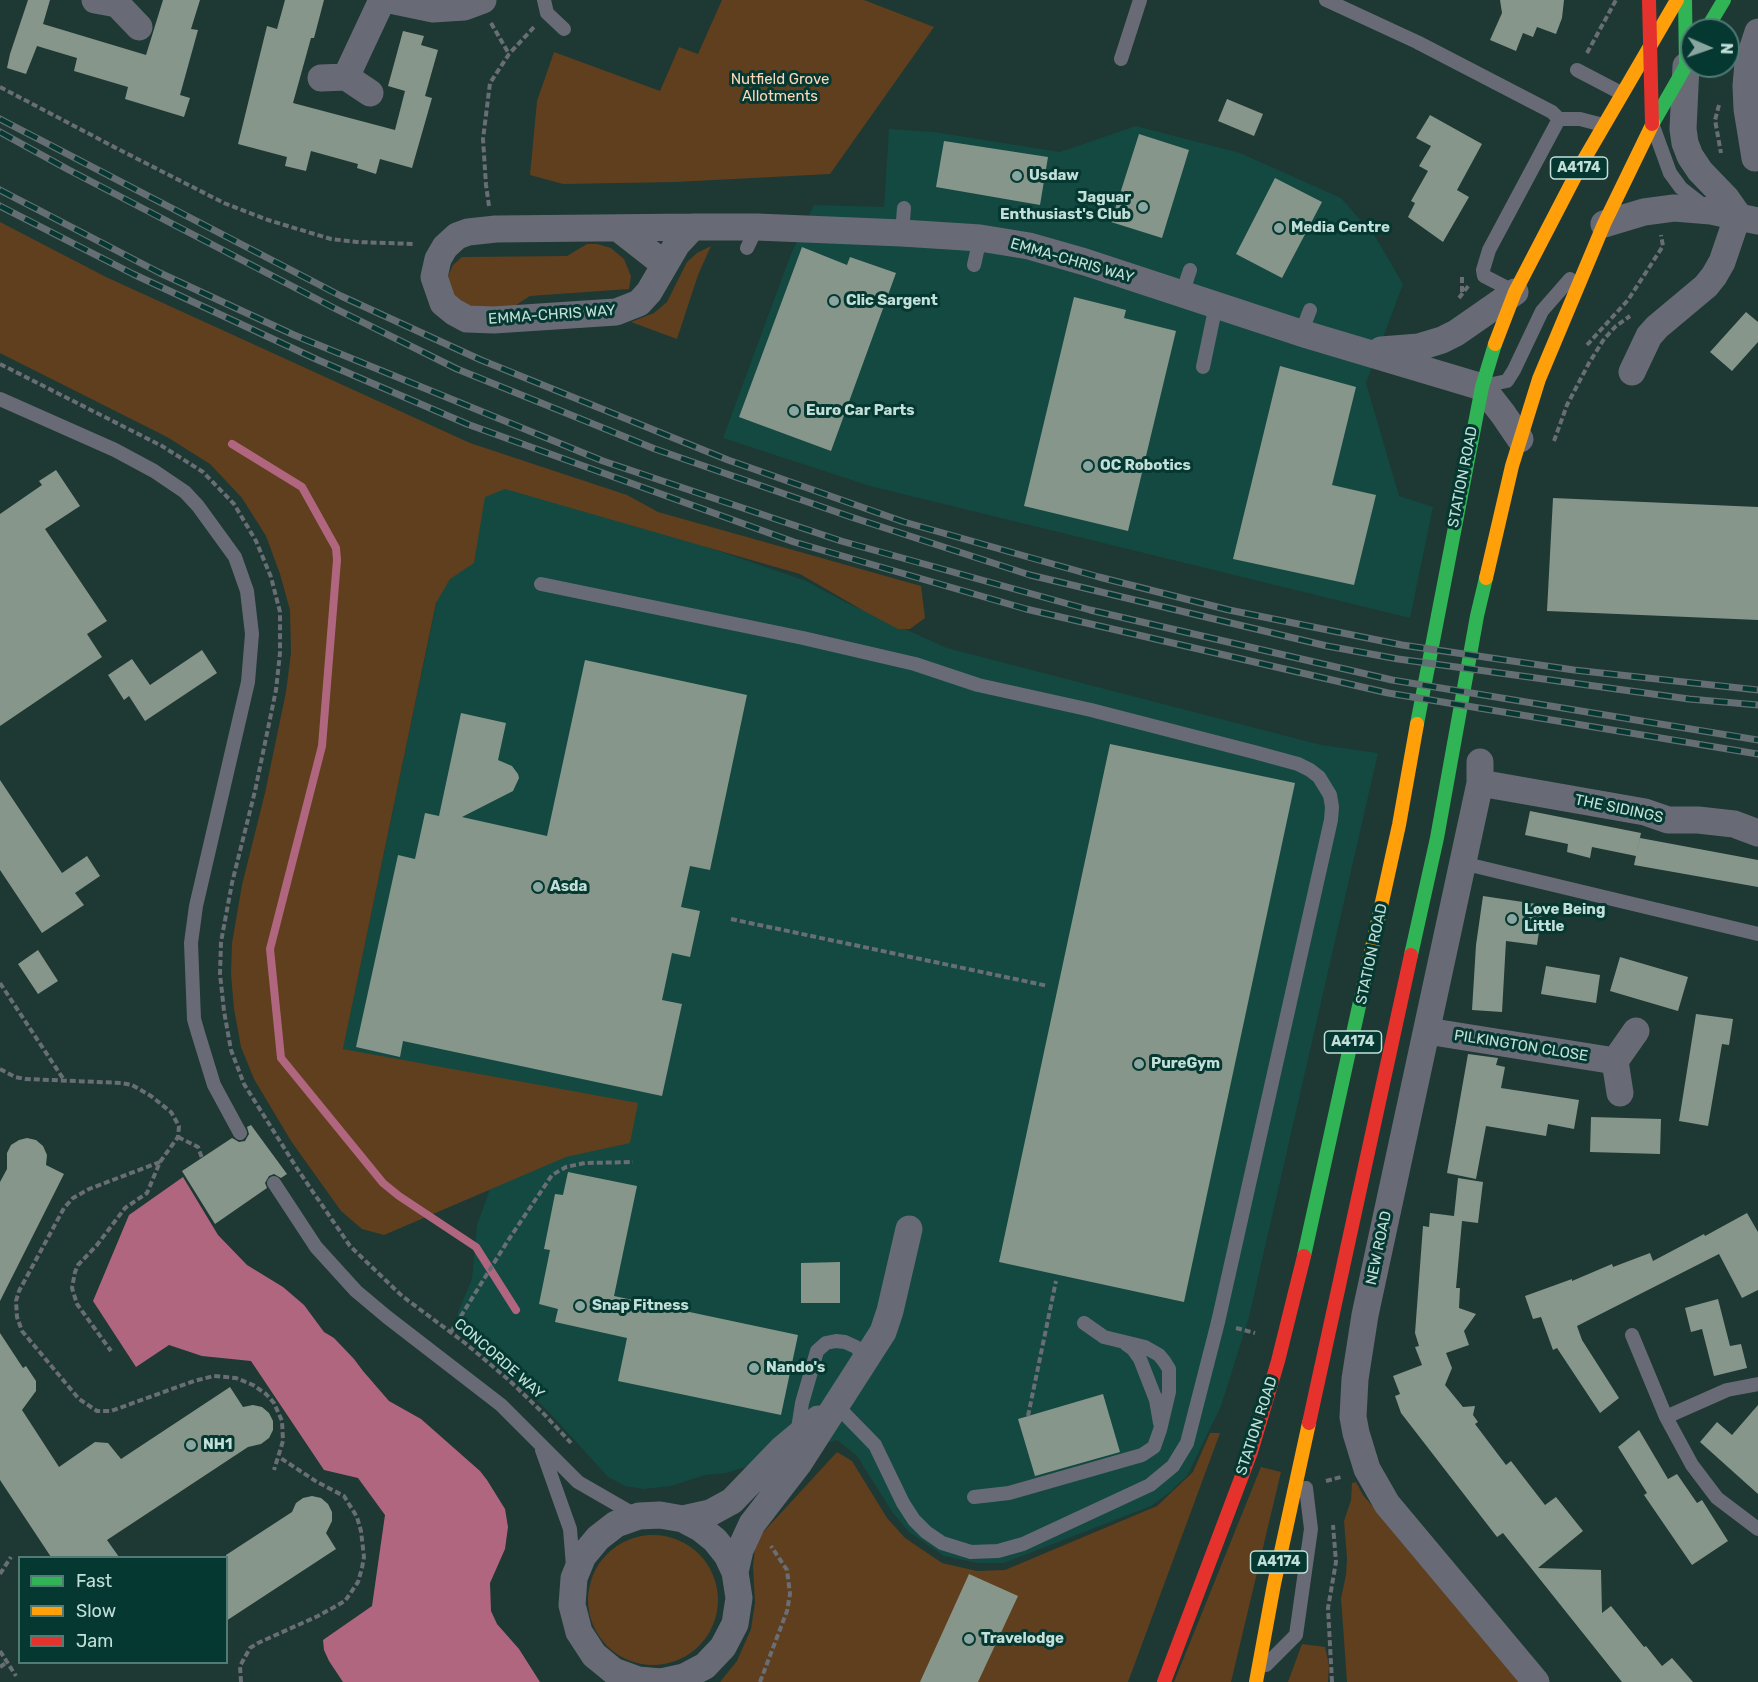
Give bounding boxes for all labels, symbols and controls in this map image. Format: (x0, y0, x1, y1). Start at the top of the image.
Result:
north arrow (1680, 18, 1740, 78)
text: N (1717, 42, 1736, 55)
park label: Nutfield Grove Allotments (731, 71, 829, 106)
road number: A4174 (1550, 157, 1608, 179)
place label: Usdaw (1029, 167, 1079, 185)
marker: Usdaw (1010, 169, 1024, 183)
place label: Jaguar Enthusiast's Club (1000, 189, 1131, 224)
marker: Jaguar Enthusiast's Club (1136, 200, 1150, 214)
place label: Media Centre (1291, 219, 1390, 237)
marker: Media Centre (1272, 221, 1286, 235)
street label: EMMA-CHRIS WAY (1008, 235, 1136, 287)
place label: Clic Sargent (846, 292, 938, 310)
marker: Clic Sargent (827, 294, 841, 308)
street label: EMMA-CHRIS WAY (488, 302, 616, 328)
place label: Euro Car Parts (806, 402, 915, 420)
marker: Euro Car Parts (787, 404, 801, 418)
street label: STATION ROAD (1444, 425, 1482, 529)
place label: OC Robotics (1100, 457, 1191, 475)
marker: OC Robotics (1081, 459, 1095, 473)
street label: THE SIDINGS (1573, 791, 1665, 827)
place label: Asda (550, 878, 587, 896)
marker: Asda (531, 880, 545, 894)
place label: Love Being Little (1524, 901, 1605, 936)
street label: STATION ROAD (1352, 902, 1392, 1006)
marker: Love Being Little (1505, 912, 1519, 926)
street label: PILKINGTON CLOSE (1453, 1027, 1589, 1065)
road number: A4174 (1324, 1031, 1382, 1053)
place label: PureGym (1151, 1055, 1220, 1073)
marker: PureGym (1132, 1057, 1146, 1071)
street label: NEW ROAD (1362, 1209, 1396, 1287)
place label: Snap Fitness (592, 1297, 689, 1315)
marker: Snap Fitness (573, 1299, 587, 1313)
street label: CONCORDE WAY (450, 1315, 548, 1403)
place label: Nando's (766, 1359, 825, 1377)
marker: Nando's (747, 1361, 761, 1375)
street label: STATION ROAD (1233, 1374, 1281, 1478)
place label: NH1 (203, 1436, 232, 1454)
marker: NH1 (184, 1438, 198, 1452)
road number: A4174 (1250, 1551, 1308, 1573)
legend (18, 1556, 228, 1664)
text: Fast (76, 1570, 112, 1592)
text: Slow (76, 1600, 116, 1622)
text: Jam (76, 1630, 113, 1652)
place label: Travelodge (981, 1630, 1064, 1648)
marker: Travelodge (962, 1632, 976, 1646)

